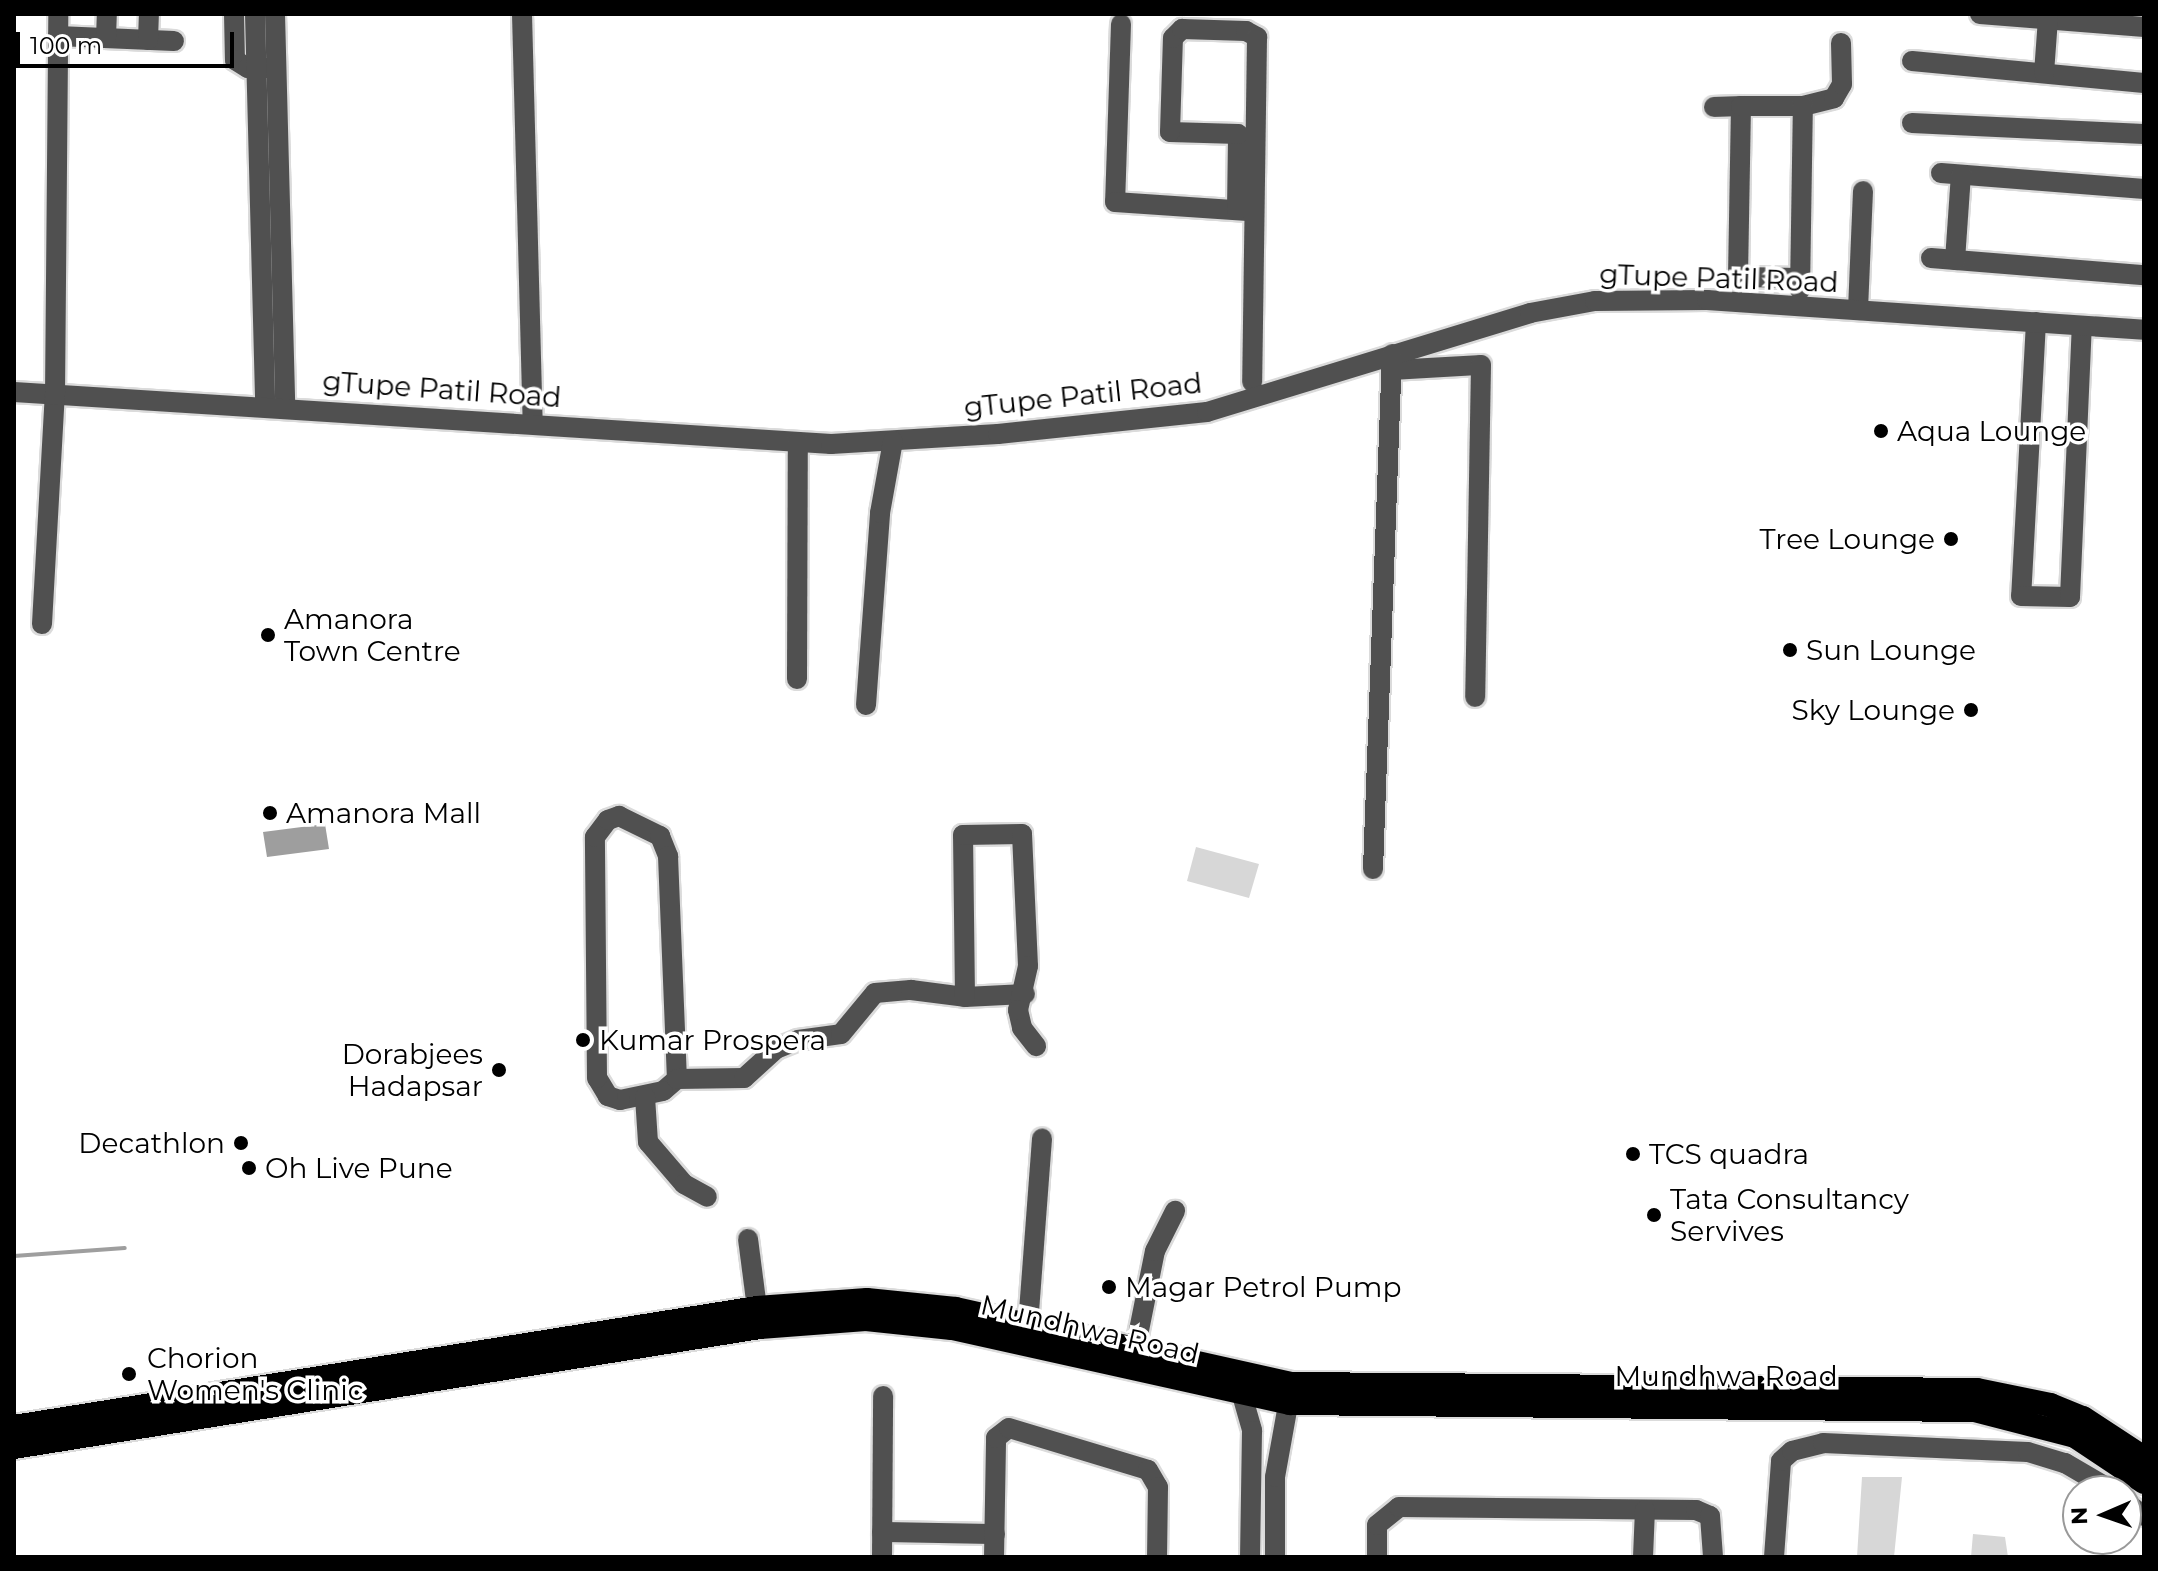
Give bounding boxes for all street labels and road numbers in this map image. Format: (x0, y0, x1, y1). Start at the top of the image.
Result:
street label: gTupe Patil Road (1599, 257, 1839, 299)
street label: gTupe Patil Road (321, 364, 563, 414)
street label: gTupe Patil Road (962, 366, 1204, 424)
street label: Mundhwa Road (977, 1288, 1203, 1370)
street label: Mundhwa Road (1614, 1359, 1838, 1393)

